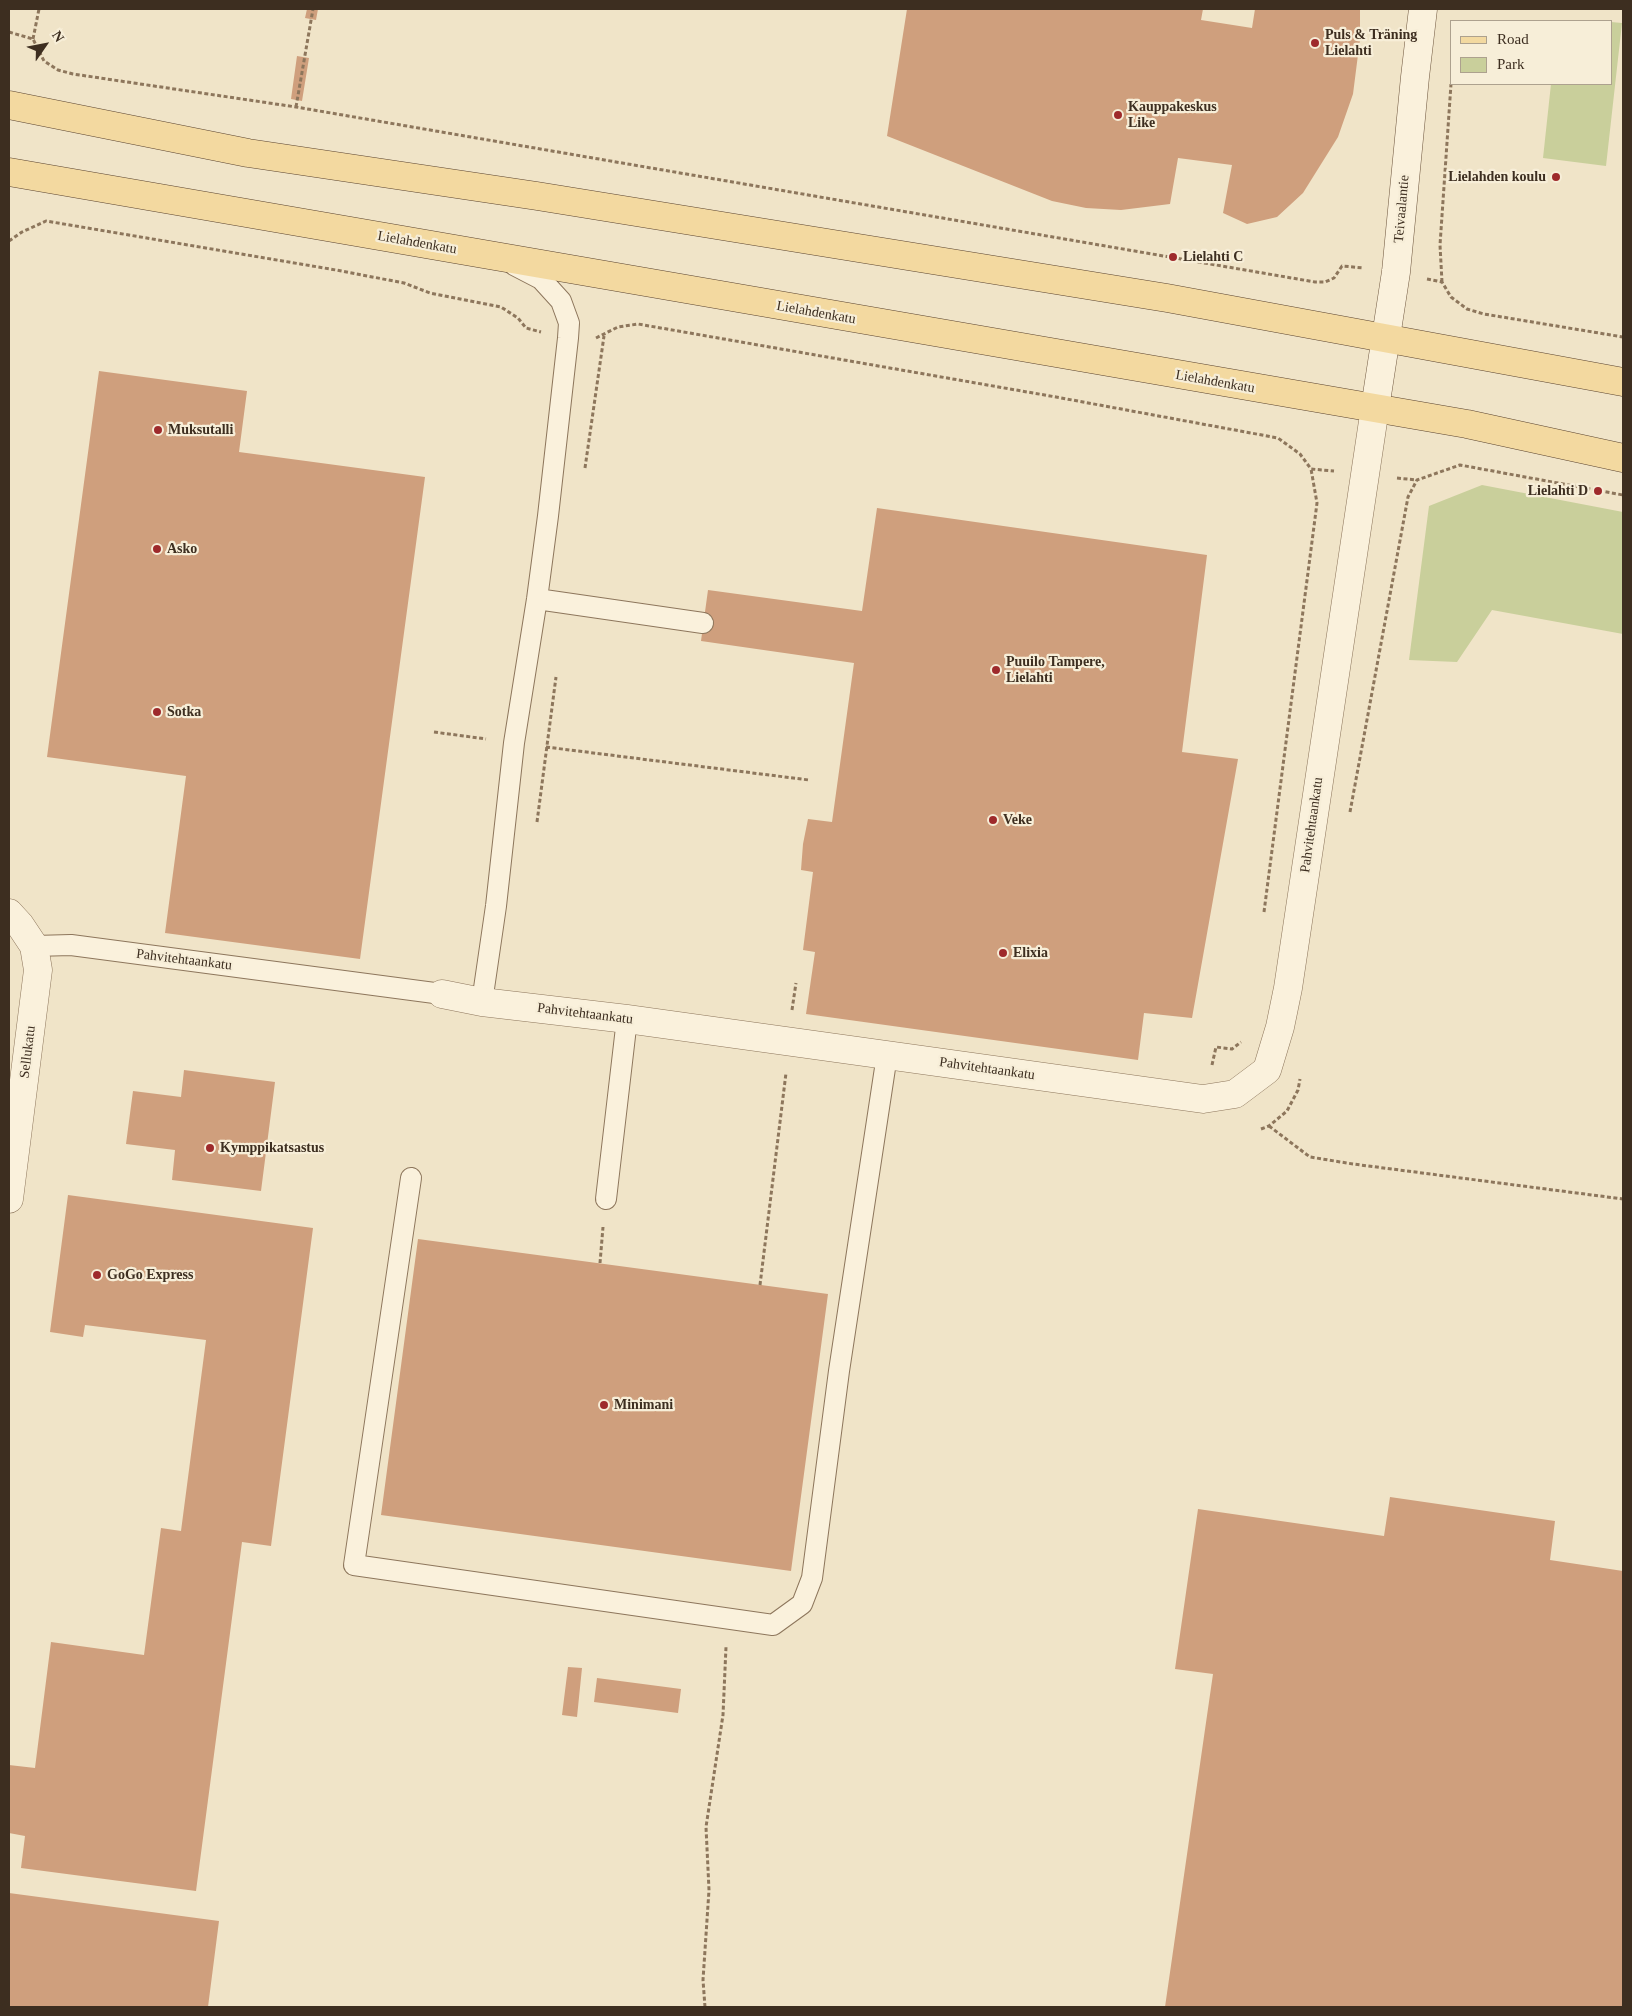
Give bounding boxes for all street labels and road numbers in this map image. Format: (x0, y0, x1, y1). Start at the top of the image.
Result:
street label: Teivaalantie (1391, 174, 1413, 244)
street label: Lielahdenkatu (376, 228, 458, 258)
street label: Lielahdenkatu (775, 298, 857, 328)
street label: Lielahdenkatu (1174, 367, 1256, 397)
street label: Pahvitehtaankatu (1297, 776, 1327, 874)
street label: Pahvitehtaankatu (135, 946, 233, 974)
street label: Pahvitehtaankatu (536, 1000, 634, 1028)
street label: Sellukatu (16, 1025, 40, 1079)
street label: Pahvitehtaankatu (938, 1054, 1036, 1084)

